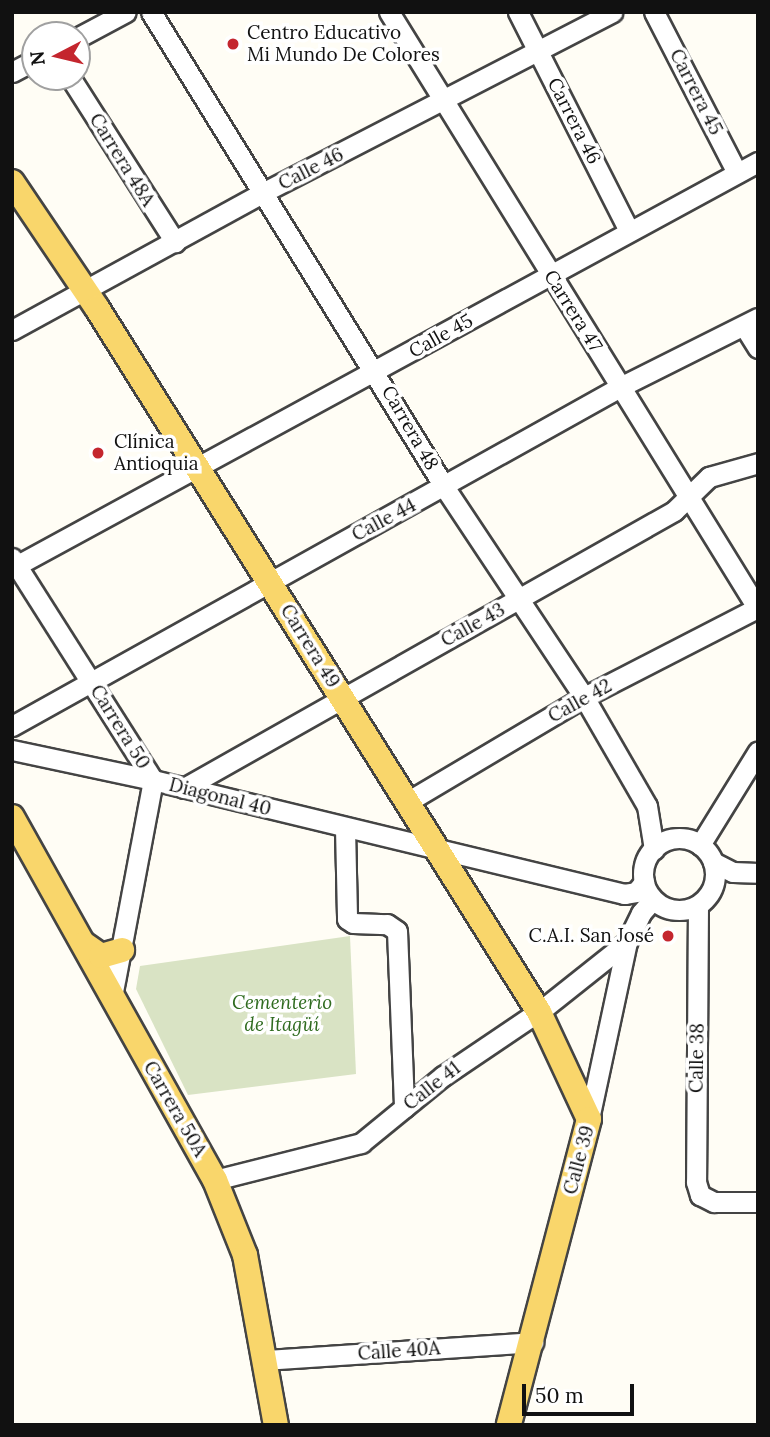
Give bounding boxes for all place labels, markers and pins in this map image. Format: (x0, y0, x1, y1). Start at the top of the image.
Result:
place label: Centro Educativo Mi Mundo De Colores (247, 22, 440, 66)
marker: Centro Educativo Mi Mundo De Colores (225, 36, 241, 52)
place label: Clínica Antioquia (114, 431, 198, 475)
marker: Clínica Antioquia (88, 443, 108, 463)
place label: C.A.I. San José (529, 925, 654, 947)
marker: C.A.I. San José (660, 928, 676, 944)

